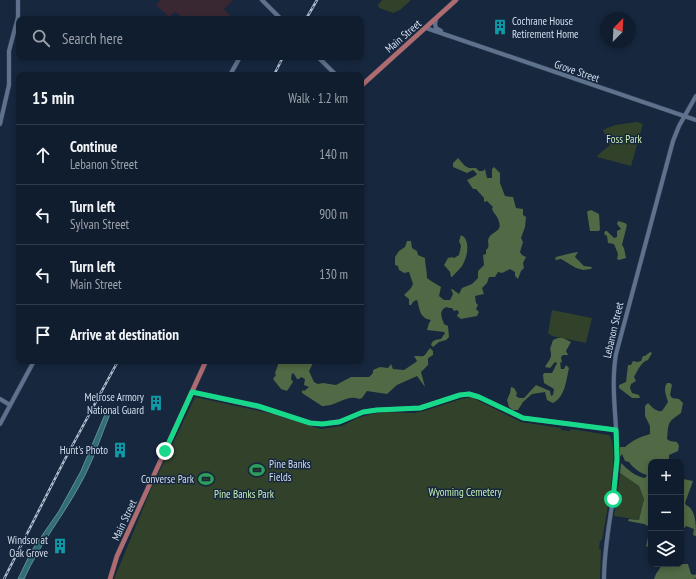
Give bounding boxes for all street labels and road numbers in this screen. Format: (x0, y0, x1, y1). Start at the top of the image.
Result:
street label: Main Street (382, 16, 424, 56)
street label: Grove Street (553, 57, 601, 85)
street label: Lebanon Street (600, 301, 626, 359)
street label: Main Street (108, 497, 140, 543)

